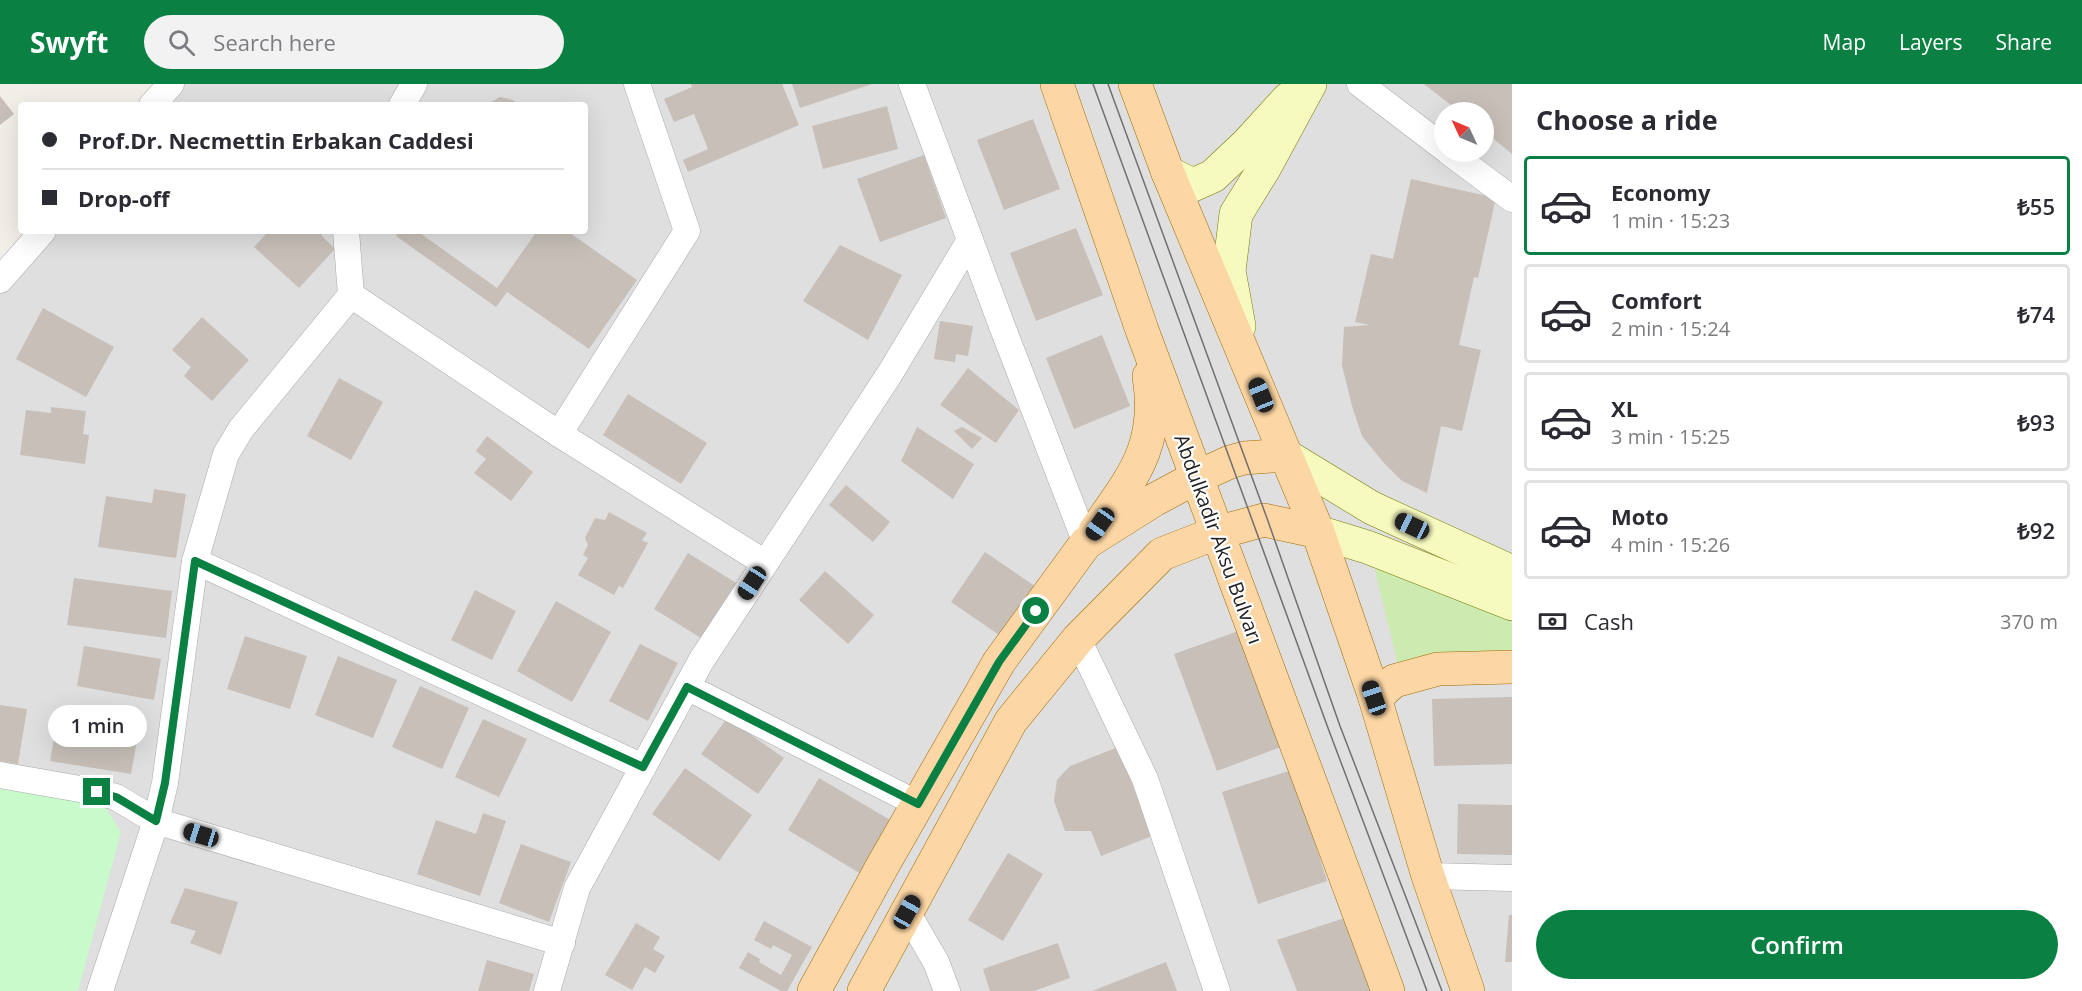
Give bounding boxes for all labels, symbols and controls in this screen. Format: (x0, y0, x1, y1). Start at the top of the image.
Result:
search box (144, 15, 564, 69)
text: Swyft (30, 23, 108, 61)
icon: search (165, 26, 198, 59)
text: Search here (213, 27, 336, 57)
text: Map (1823, 28, 1866, 56)
text: Layers (1899, 28, 1963, 56)
text: Share (1996, 28, 2052, 56)
text: Choose a ride (1536, 101, 1718, 138)
north arrow (1434, 102, 1494, 162)
map controls (1434, 102, 1494, 162)
text: Prof.Dr. Necmettin Erbakan Caddesi (78, 125, 474, 155)
text: Economy (1611, 177, 1710, 207)
icon: car (1539, 179, 1593, 233)
text: Drop-off (78, 183, 170, 213)
text: ₺55 (2017, 191, 2055, 221)
text: 1 min · 15:23 (1611, 207, 1730, 234)
text: Comfort (1611, 285, 1702, 315)
icon: car (1539, 287, 1593, 341)
text: ₺74 (2017, 299, 2055, 329)
text: 2 min · 15:24 (1611, 315, 1730, 342)
car (1246, 375, 1276, 415)
text: XL (1611, 393, 1638, 423)
icon: car (1539, 395, 1593, 449)
text: ₺93 (2017, 407, 2055, 437)
text: 3 min · 15:25 (1611, 423, 1730, 450)
street label: Abdulkadir Aksu Bulvarı (1168, 430, 1270, 648)
text: Moto (1611, 501, 1669, 531)
icon: car (1539, 503, 1593, 557)
car (1082, 504, 1118, 544)
car (1392, 510, 1432, 542)
text: ₺92 (2017, 515, 2055, 545)
text: 4 min · 15:26 (1611, 531, 1730, 558)
car (735, 563, 769, 603)
route start (1022, 597, 1049, 624)
icon: cash (1536, 605, 1569, 638)
text: Cash (1584, 606, 1634, 636)
text: 370 m (2000, 608, 2058, 635)
car (1360, 678, 1388, 718)
callout: 1 min (48, 705, 146, 747)
text: 1 min (71, 712, 125, 739)
route end (83, 778, 110, 805)
car (181, 821, 221, 849)
car (890, 892, 924, 932)
button: Confirm (1536, 910, 2058, 979)

